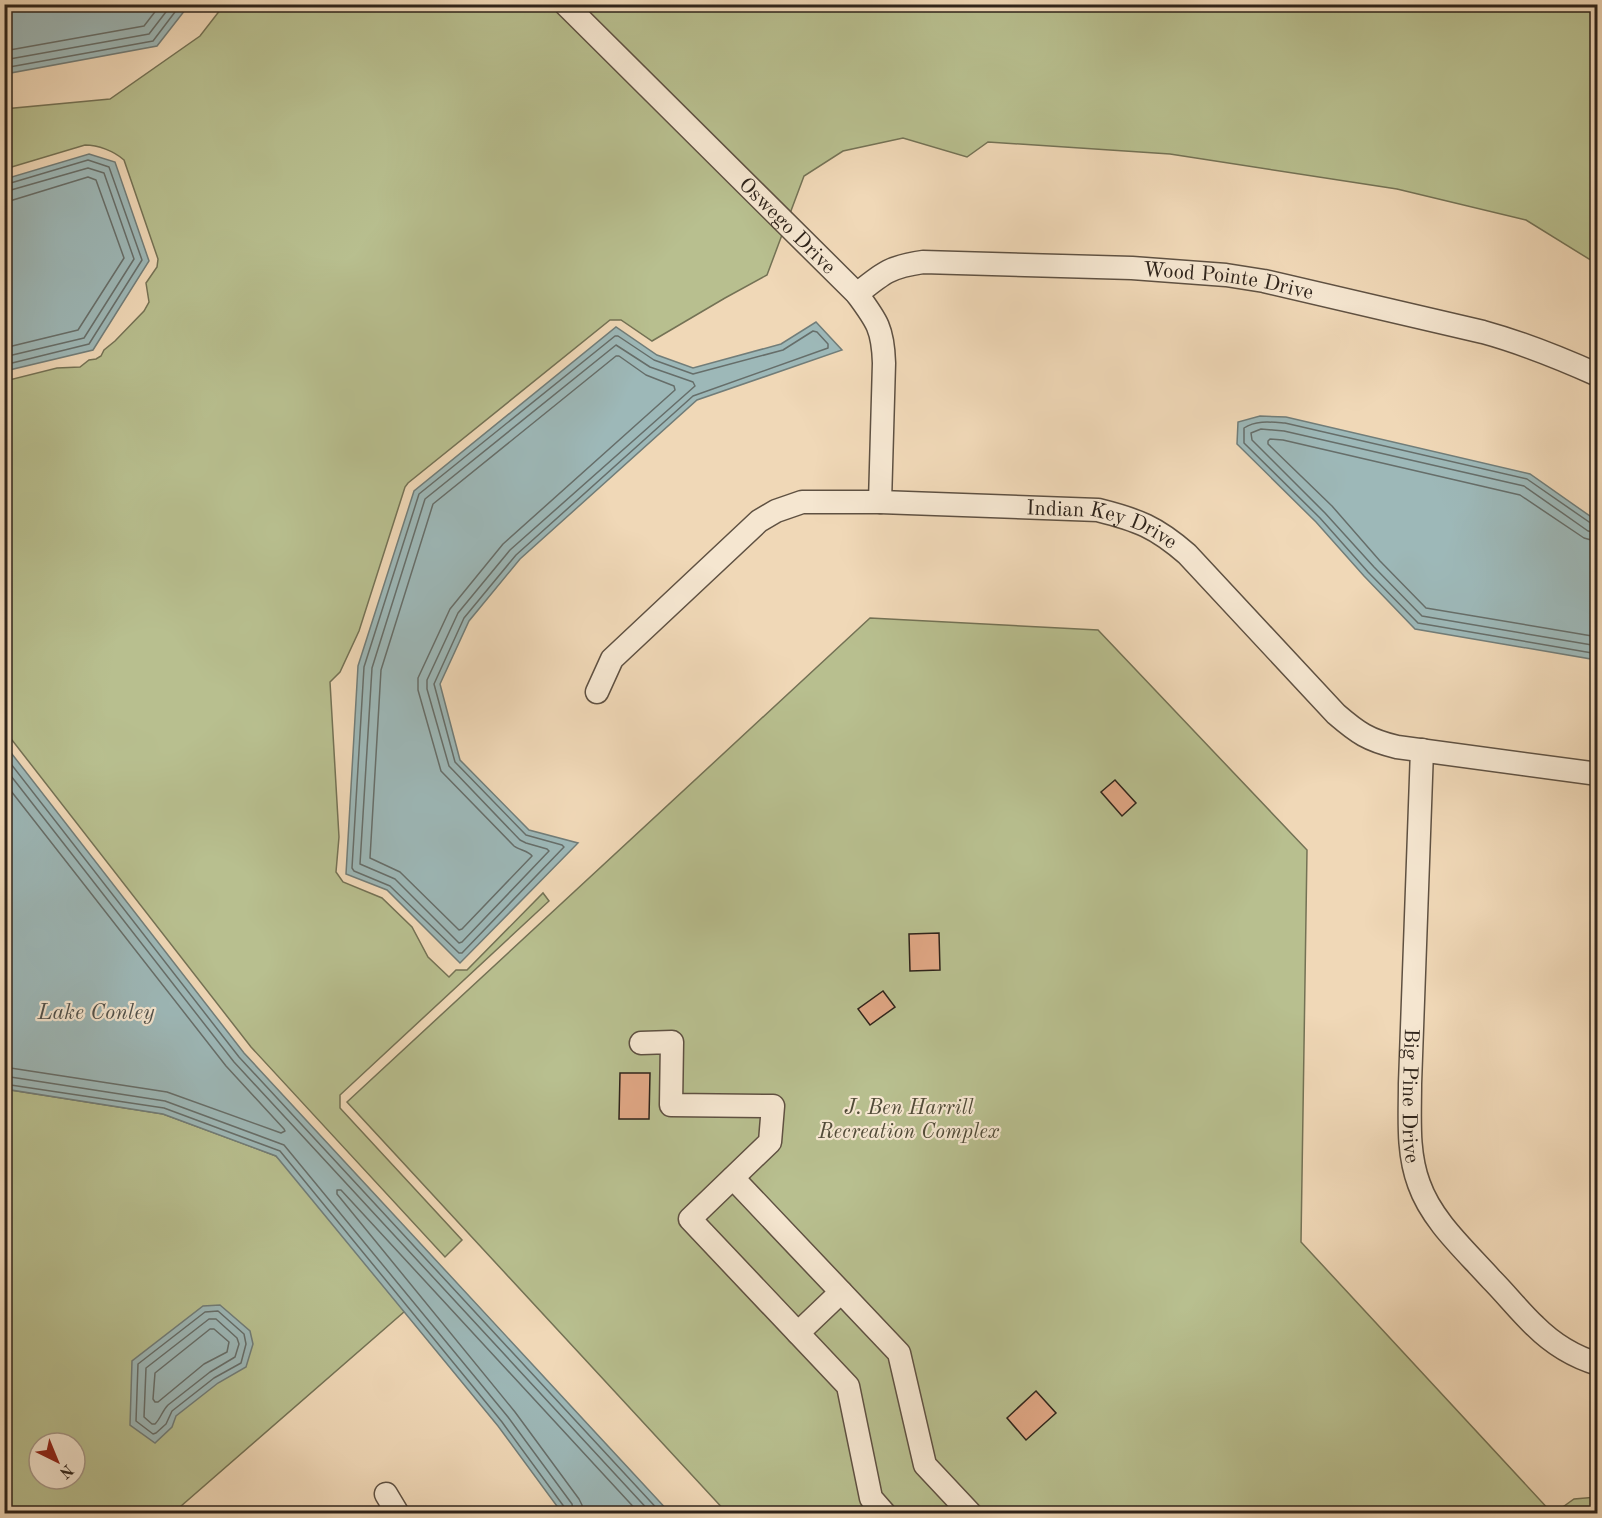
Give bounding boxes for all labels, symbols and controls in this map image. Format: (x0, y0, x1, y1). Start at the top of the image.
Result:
street label: Oswego Drive (734, 174, 839, 279)
street label: Wood Pointe Drive (1142, 260, 1315, 304)
street label: Indian Key Drive (1026, 498, 1180, 554)
water label: Lake Conley (37, 1002, 155, 1024)
street label: Big Pine Drive (1398, 1028, 1422, 1165)
park label: J. Ben Harrill Recreation Complex (817, 1098, 1000, 1143)
north arrow (27, 1431, 87, 1491)
text: N (55, 1460, 76, 1481)

